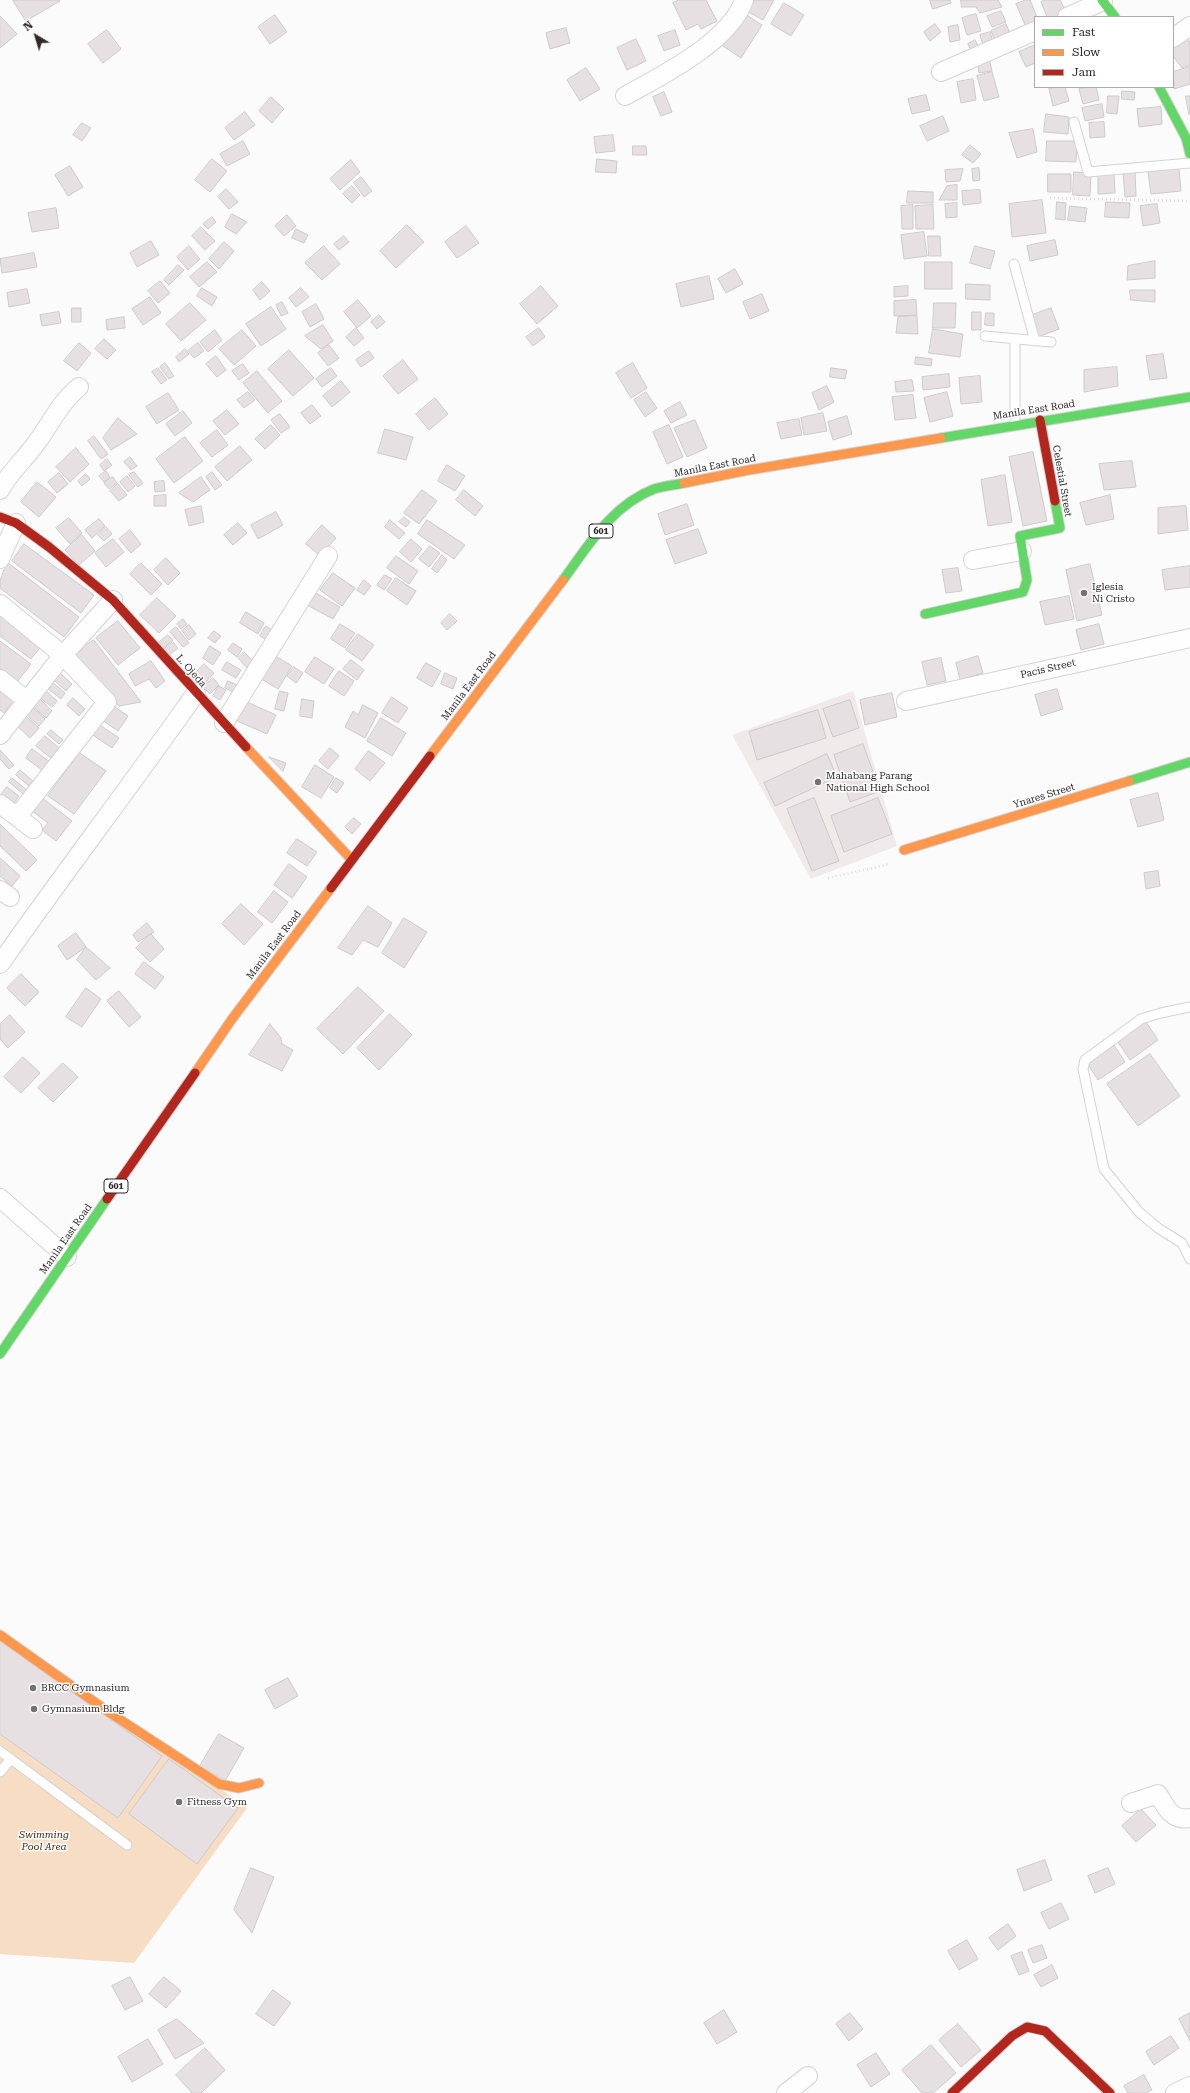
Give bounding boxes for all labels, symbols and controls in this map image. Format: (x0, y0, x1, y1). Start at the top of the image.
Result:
north arrow (16, 16, 56, 56)
legend (1034, 16, 1174, 88)
text: N (21, 18, 36, 34)
text: Fast (1072, 25, 1095, 39)
text: Slow (1072, 45, 1100, 59)
text: Jam (1072, 65, 1096, 79)
street label: Manila East Road (992, 398, 1076, 422)
street label: Celestial Street (1050, 444, 1074, 518)
street label: Manila East Road (673, 452, 757, 480)
road number: 601 (589, 524, 613, 538)
place label: Iglesia Ni Cristo (1092, 581, 1135, 604)
marker: Iglesia Ni Cristo (1079, 588, 1089, 598)
street label: Manila East Road (439, 649, 499, 723)
street label: L. Ojeda (173, 652, 209, 690)
street label: Pacis Street (1019, 657, 1077, 681)
place label: Mahabang Parang National High School (826, 770, 930, 794)
marker: Mahabang Parang National High School (813, 777, 823, 787)
street label: Ynares Street (1012, 781, 1076, 811)
street label: Manila East Road (244, 908, 304, 982)
road number: 601 (104, 1179, 128, 1193)
street label: Manila East Road (37, 1202, 95, 1276)
place label: BRCC Gymnasium (41, 1682, 130, 1694)
marker: BRCC Gymnasium (28, 1683, 38, 1693)
place label: Gymnasium Bldg (42, 1703, 125, 1715)
marker: Gymnasium Bldg (29, 1704, 39, 1714)
place label: Fitness Gym (187, 1796, 247, 1808)
marker: Fitness Gym (174, 1797, 184, 1807)
park label: Swimming Pool Area (19, 1829, 69, 1852)

